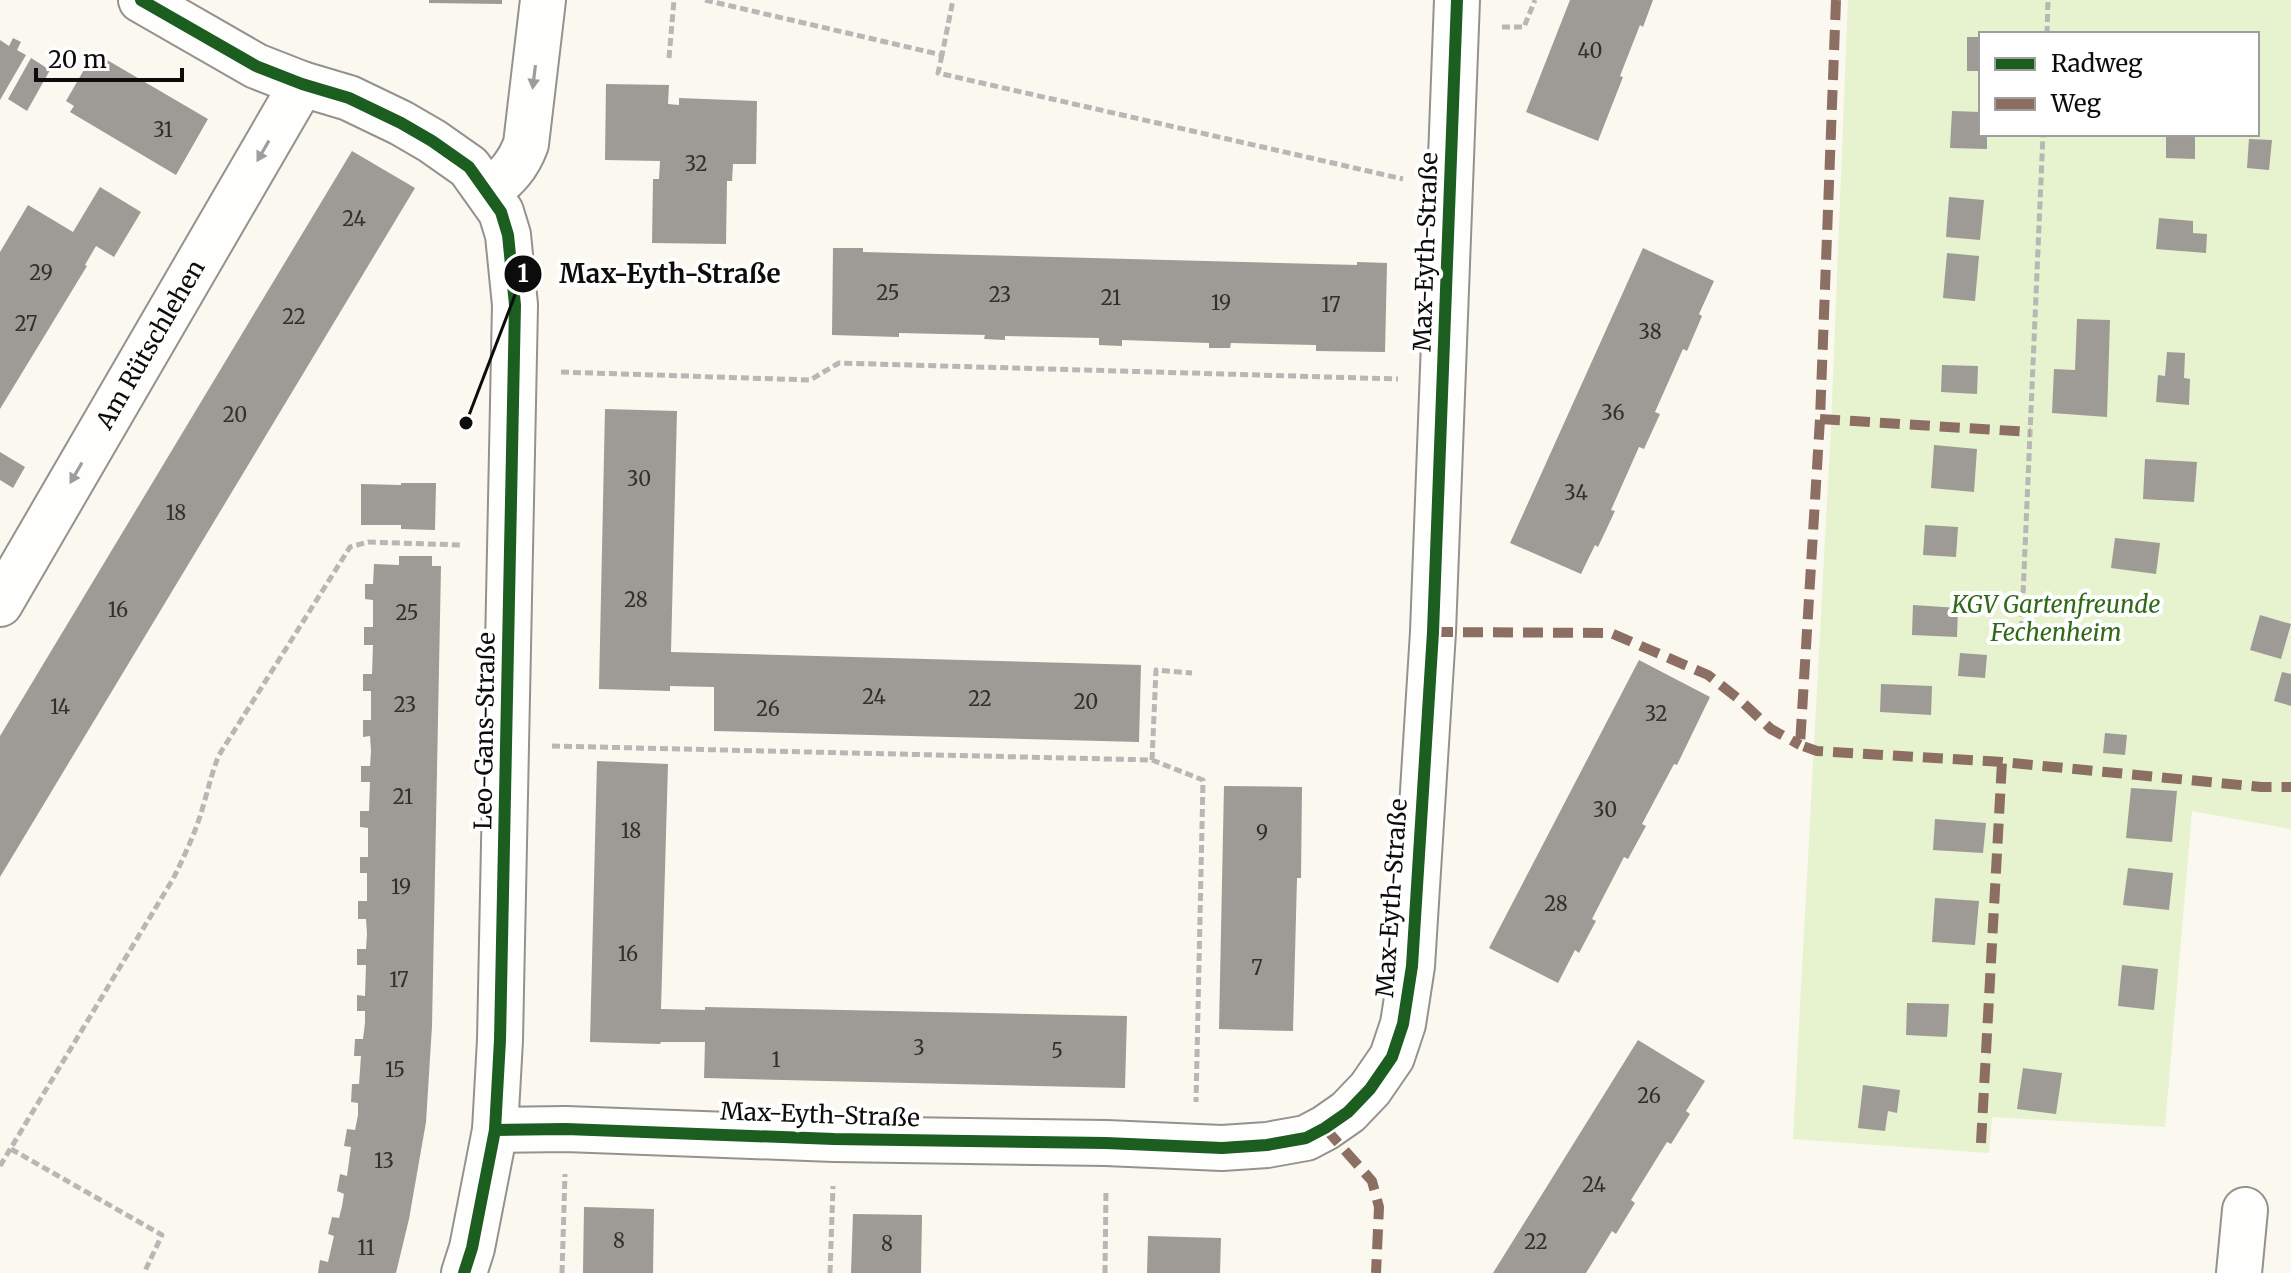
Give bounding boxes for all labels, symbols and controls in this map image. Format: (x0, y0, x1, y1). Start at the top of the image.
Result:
scale bar (36, 32, 182, 82)
legend (1979, 32, 2259, 136)
house number: 40 (1578, 38, 1602, 63)
text: 20 m (48, 44, 107, 75)
text: Radweg (2051, 48, 2143, 79)
one-way arrow (527, 65, 540, 90)
text: Weg (2050, 88, 2101, 119)
house number: 31 (153, 117, 173, 142)
one-way arrow (256, 140, 270, 162)
house number: 32 (685, 151, 707, 176)
street label: Max-Eyth-Straße (1407, 152, 1444, 352)
house number: 24 (342, 206, 366, 231)
callout: Max-Eyth-Straße (503, 249, 797, 299)
street label: Am Rütschlehen (88, 254, 212, 435)
text: Max-Eyth-Straße (559, 257, 781, 290)
text: 1 (517, 258, 529, 289)
house number: 29 (29, 260, 53, 285)
house number: 25 (877, 280, 899, 305)
house number: 23 (989, 282, 1011, 307)
house number: 21 (1101, 285, 1121, 310)
house number: 19 (1211, 290, 1231, 315)
house number: 17 (1321, 292, 1341, 317)
house number: 22 (282, 304, 306, 329)
house number: 27 (15, 311, 37, 336)
house number: 38 (1638, 319, 1662, 344)
house number: 36 (1601, 400, 1625, 425)
house number: 20 (223, 402, 247, 427)
one-way arrow (69, 462, 83, 484)
house number: 30 (627, 466, 651, 491)
house number: 34 (1564, 480, 1588, 505)
house number: 18 (166, 500, 186, 525)
house number: 28 (624, 587, 648, 612)
park label: KGV Gartenfreunde Fechenheim (1951, 589, 2160, 648)
house number: 16 (108, 597, 128, 622)
house number: 25 (396, 600, 418, 625)
street label: Leo-Gans-Straße (467, 632, 502, 830)
house number: 24 (862, 684, 886, 709)
house number: 22 (968, 686, 992, 711)
house number: 20 (1074, 689, 1098, 714)
house number: 23 (394, 692, 416, 717)
house number: 14 (50, 694, 70, 719)
house number: 26 (756, 696, 780, 721)
house number: 32 (1645, 701, 1667, 726)
house number: 21 (393, 784, 413, 809)
street label: Max-Eyth-Straße (1369, 797, 1414, 999)
house number: 30 (1593, 797, 1617, 822)
house number: 18 (621, 818, 641, 843)
house number: 9 (1256, 820, 1268, 845)
house number: 19 (391, 874, 411, 899)
house number: 28 (1544, 891, 1568, 916)
house number: 16 (618, 941, 638, 966)
house number: 7 (1251, 955, 1263, 980)
house number: 17 (389, 967, 409, 992)
house number: 3 (913, 1035, 925, 1060)
house number: 5 (1051, 1038, 1063, 1063)
house number: 1 (771, 1047, 781, 1072)
house number: 15 (385, 1057, 405, 1082)
house number: 26 (1637, 1083, 1661, 1108)
street label: Max-Eyth-Straße (720, 1096, 920, 1133)
house number: 13 (374, 1148, 394, 1173)
house number: 24 (1582, 1172, 1606, 1197)
house number: 8 (613, 1228, 625, 1253)
house number: 22 (1524, 1229, 1548, 1254)
house number: 8 (881, 1231, 893, 1256)
house number: 11 (357, 1235, 375, 1260)

